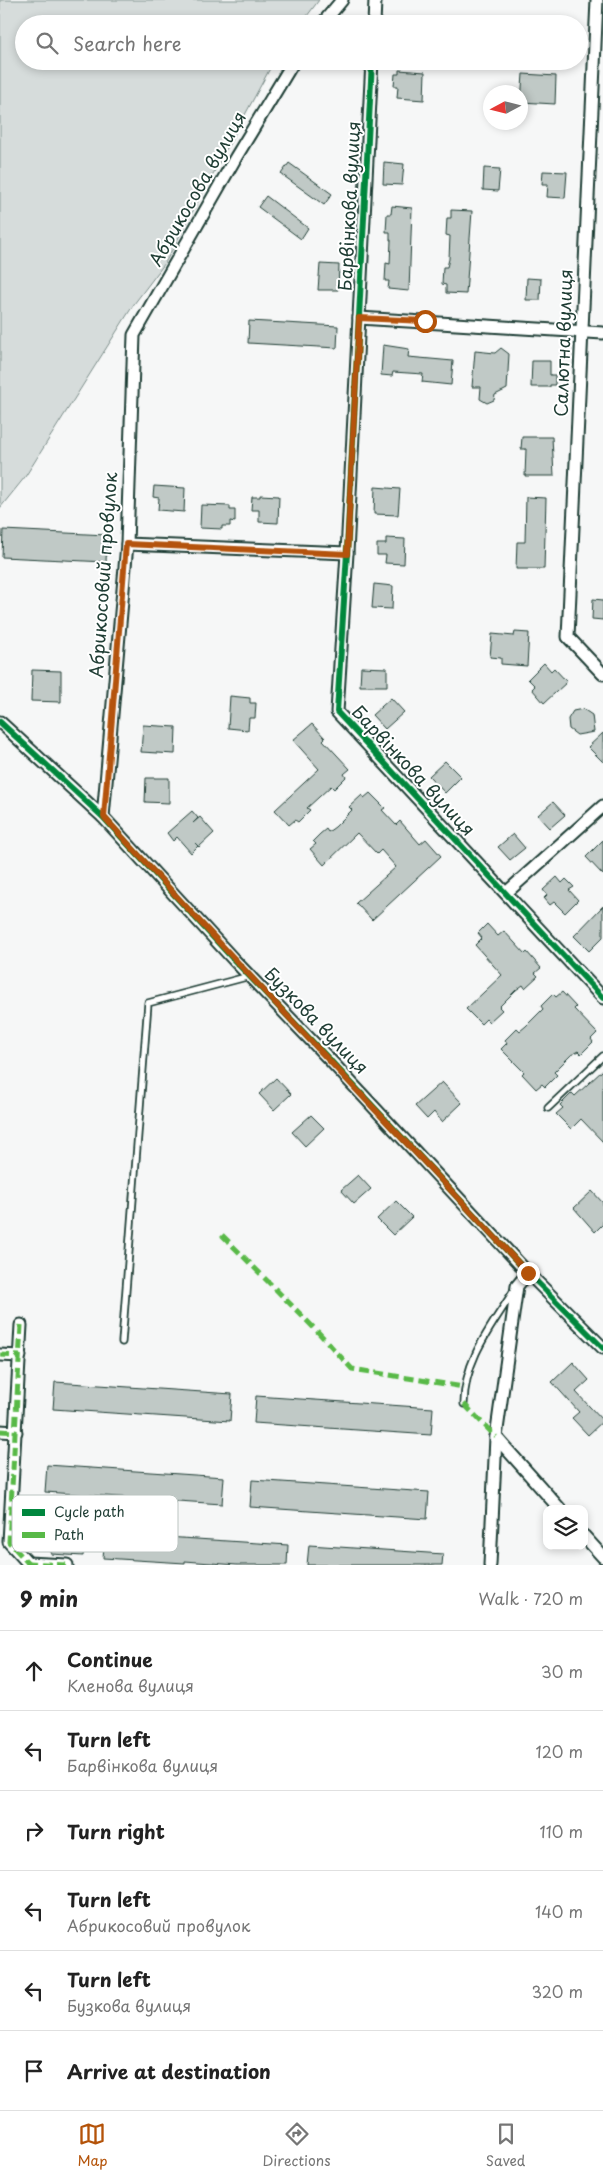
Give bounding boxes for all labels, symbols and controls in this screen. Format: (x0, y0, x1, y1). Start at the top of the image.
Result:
search box (15, 15, 588, 70)
icon: search (33, 29, 61, 57)
text: Search here (73, 29, 182, 57)
north arrow (483, 85, 528, 130)
street label: Абрикосова вулиця (141, 106, 252, 271)
street label: Барвінкова вулиця (331, 120, 366, 292)
street label: Салютна вулиця (546, 269, 579, 417)
route start (414, 310, 437, 333)
street label: Абрикосовий провулок (82, 471, 123, 679)
street label: Барвінкова вулиця (346, 699, 482, 841)
street label: Бузкова вулиця (259, 960, 375, 1080)
route end (517, 1262, 540, 1285)
legend (12, 1495, 178, 1552)
text: Cycle path (54, 1501, 125, 1522)
map controls (543, 1505, 588, 1550)
button: layers (543, 1505, 588, 1550)
text: Path (54, 1524, 84, 1545)
text: 9 min (20, 1582, 78, 1614)
text: Walk · 720 m (479, 1586, 583, 1610)
text: Continue (67, 1645, 153, 1673)
icon: ahead (20, 1657, 48, 1685)
text: 30 m (541, 1659, 583, 1683)
text: Кленова вулиця (67, 1673, 194, 1697)
text: Turn left (67, 1725, 151, 1753)
icon: left (20, 1737, 48, 1765)
text: 120 m (536, 1739, 583, 1763)
text: Барвінкова вулиця (67, 1753, 218, 1777)
icon: right (20, 1817, 48, 1845)
text: Turn right (67, 1817, 165, 1845)
text: 110 m (540, 1819, 583, 1843)
text: Turn left (67, 1885, 151, 1913)
icon: left (20, 1897, 48, 1925)
text: 140 m (535, 1899, 583, 1923)
text: Абрикосовий провулок (67, 1913, 250, 1937)
text: Turn left (67, 1965, 151, 1993)
icon: left (20, 1977, 48, 2005)
text: 320 m (532, 1979, 583, 2003)
text: Бузкова вулиця (67, 1993, 191, 2017)
icon: arrive (20, 2057, 48, 2085)
text: Arrive at destination (67, 2057, 271, 2085)
tab: Map (78, 2120, 107, 2171)
tab: Directions (263, 2120, 331, 2171)
tab: Saved (486, 2120, 525, 2171)

